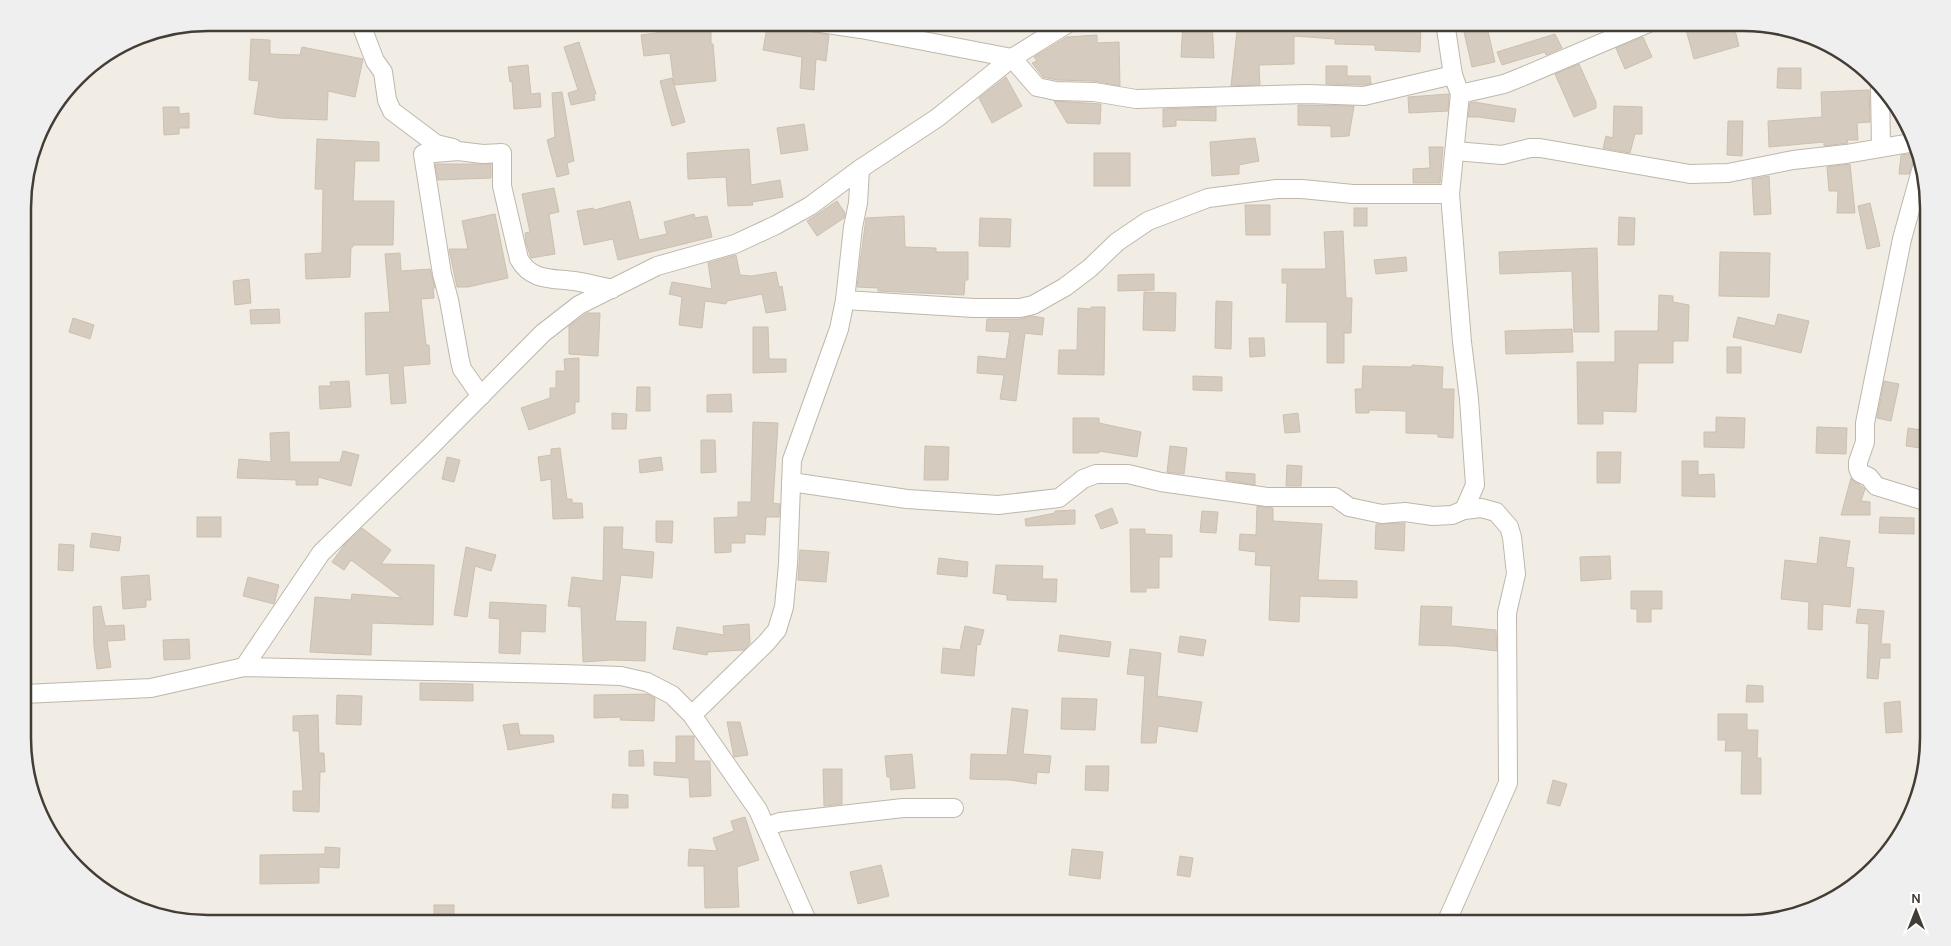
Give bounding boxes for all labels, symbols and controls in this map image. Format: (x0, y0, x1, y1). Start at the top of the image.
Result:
north arrow (1891, 886, 1941, 936)
text: N (1911, 890, 1921, 907)

